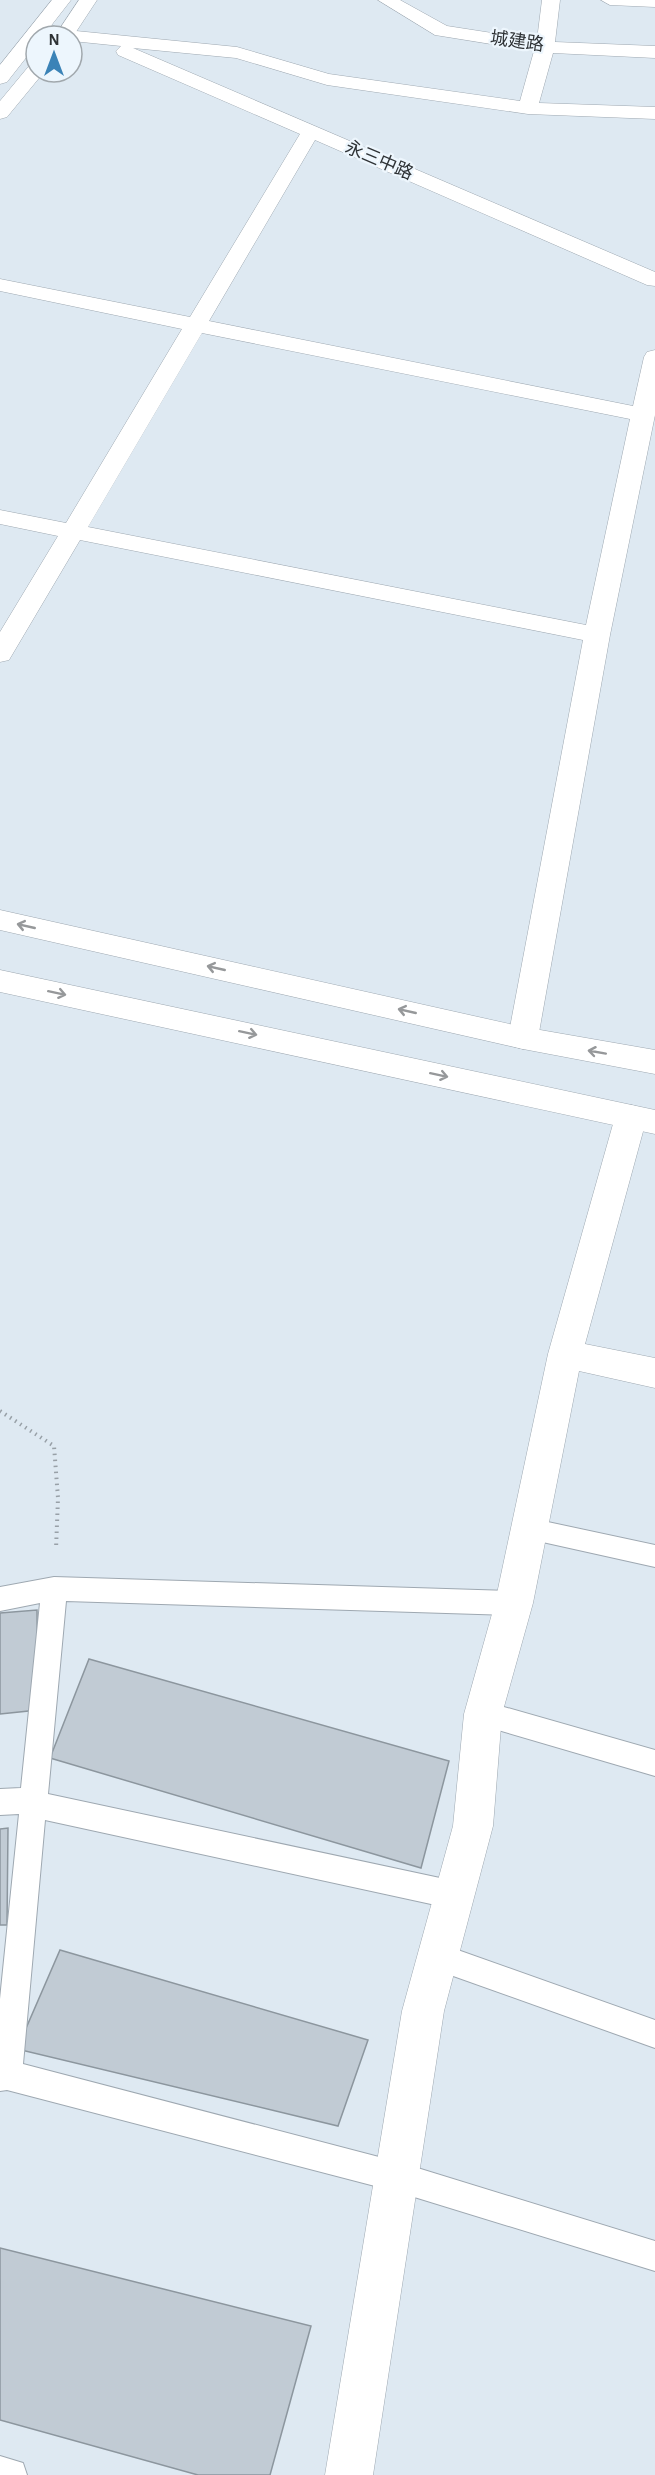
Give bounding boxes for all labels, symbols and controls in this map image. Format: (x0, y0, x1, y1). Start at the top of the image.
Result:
north arrow (24, 24, 84, 84)
street label: 城建路 (489, 27, 545, 55)
text: N (48, 32, 60, 48)
street label: 永三中路 (342, 137, 416, 183)
one-way arrow (17, 919, 36, 931)
one-way arrow (207, 962, 226, 974)
one-way arrow (47, 988, 67, 999)
one-way arrow (397, 1005, 416, 1017)
one-way arrow (238, 1028, 257, 1039)
one-way arrow (588, 1046, 608, 1057)
one-way arrow (429, 1069, 448, 1081)

